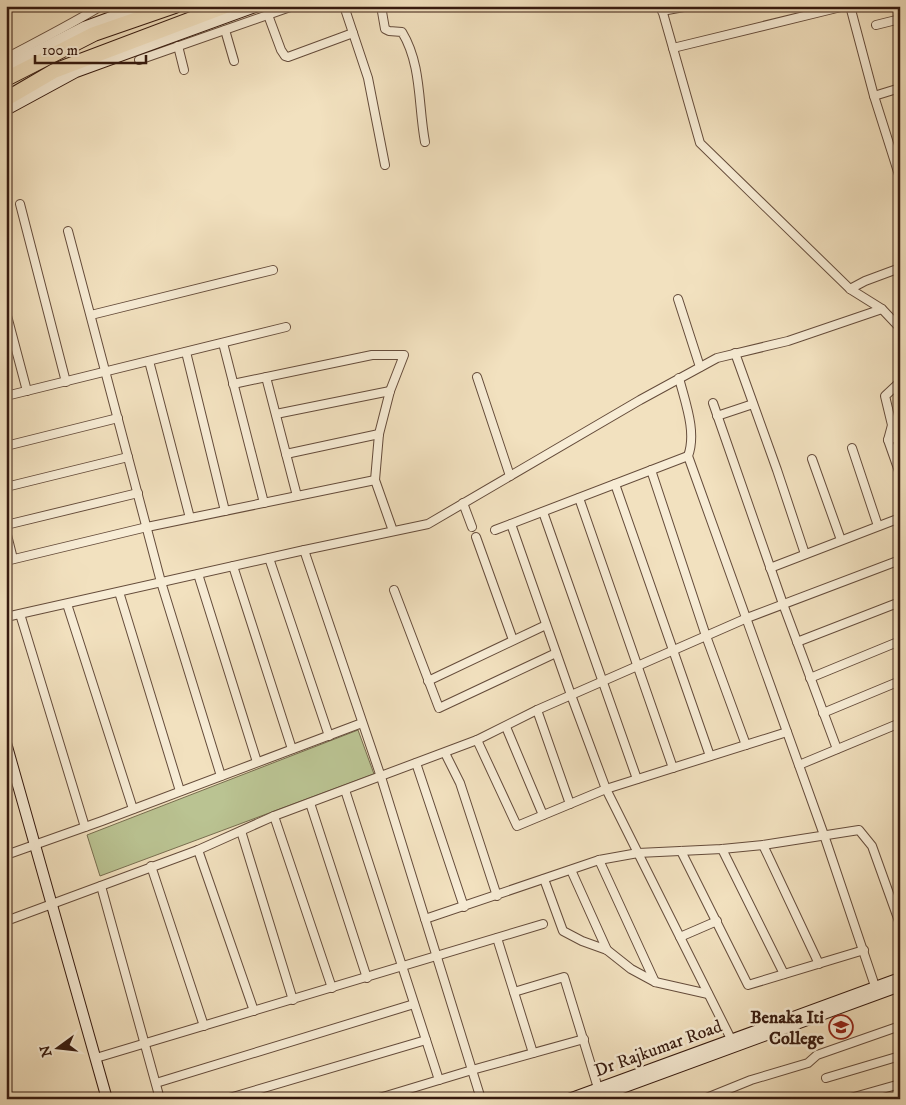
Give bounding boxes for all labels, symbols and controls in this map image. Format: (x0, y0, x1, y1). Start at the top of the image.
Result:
scale bar (35, 32, 146, 64)
text: 100 m (42, 41, 78, 60)
place label: Benaka Iti College (750, 1007, 825, 1050)
school or university icon: Benaka Iti College (828, 1014, 854, 1040)
street label: Dr Rajkumar Road (591, 1016, 725, 1082)
north arrow (32, 1022, 82, 1072)
text: N (36, 1043, 57, 1059)

